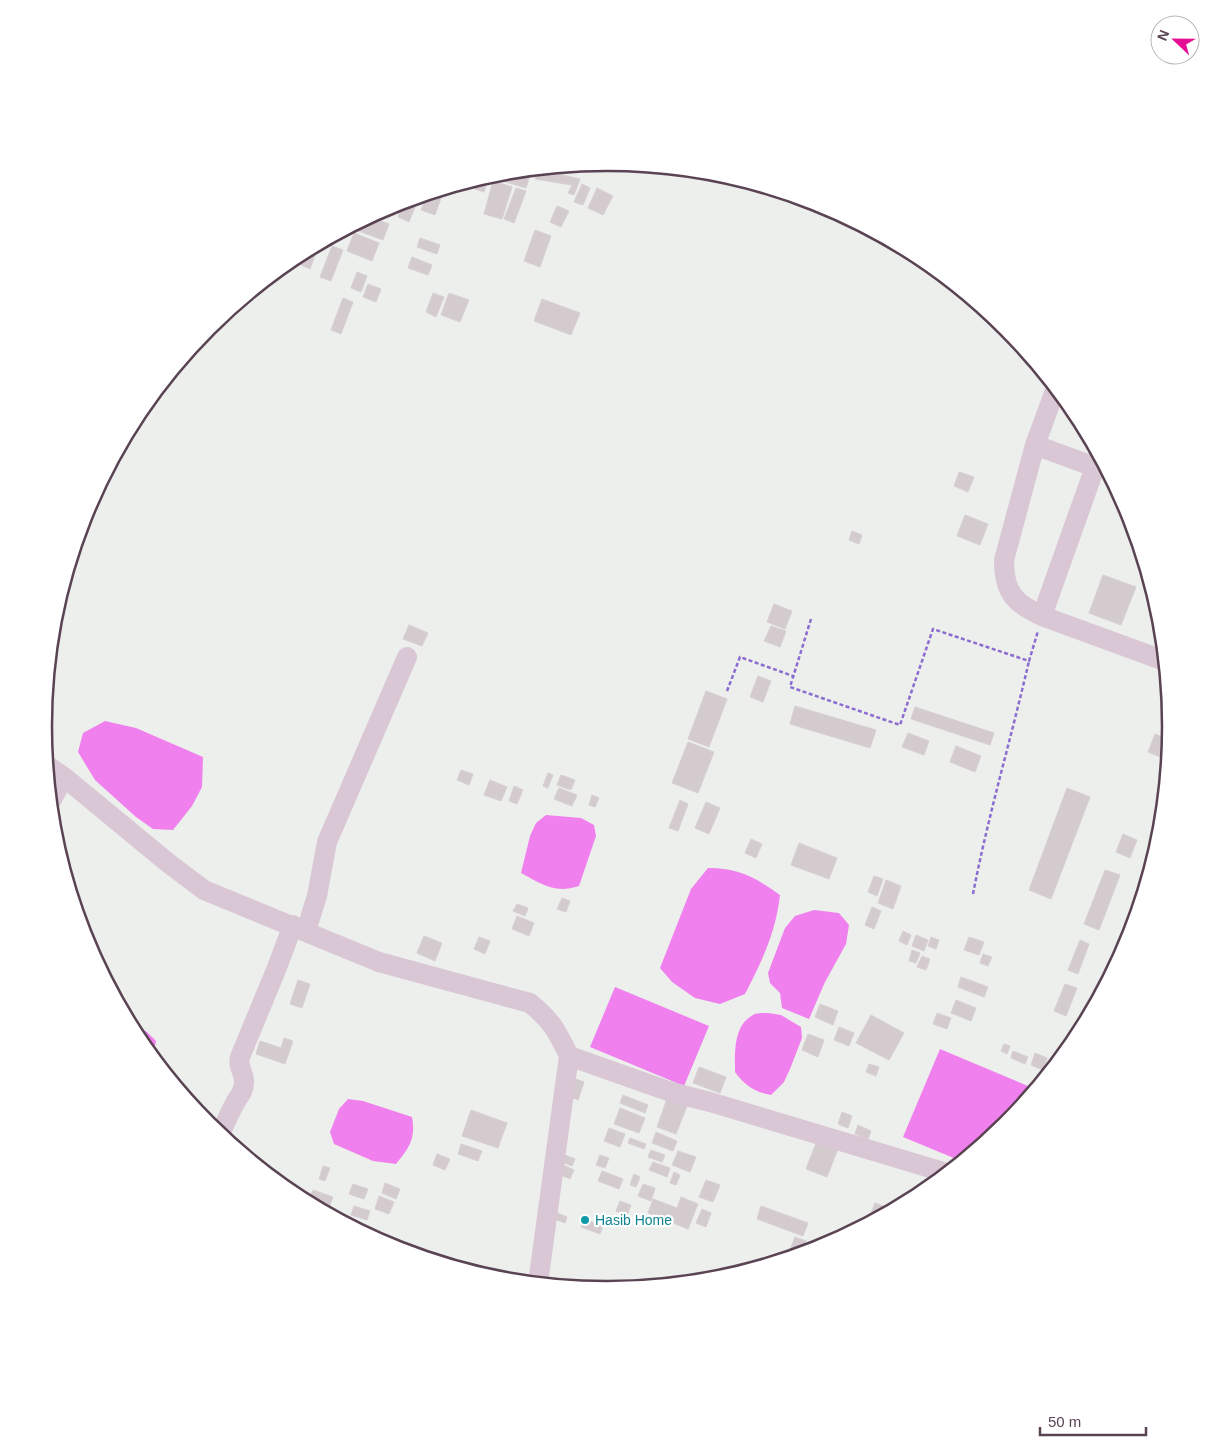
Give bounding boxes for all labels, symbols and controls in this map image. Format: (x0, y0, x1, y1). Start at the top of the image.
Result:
north arrow (1150, 15, 1200, 65)
text: N (1154, 27, 1172, 43)
place label: Hasib Home (595, 1212, 672, 1228)
marker: Hasib Home (579, 1214, 591, 1226)
scale bar (1040, 1404, 1146, 1436)
text: 50 m (1048, 1413, 1081, 1430)

